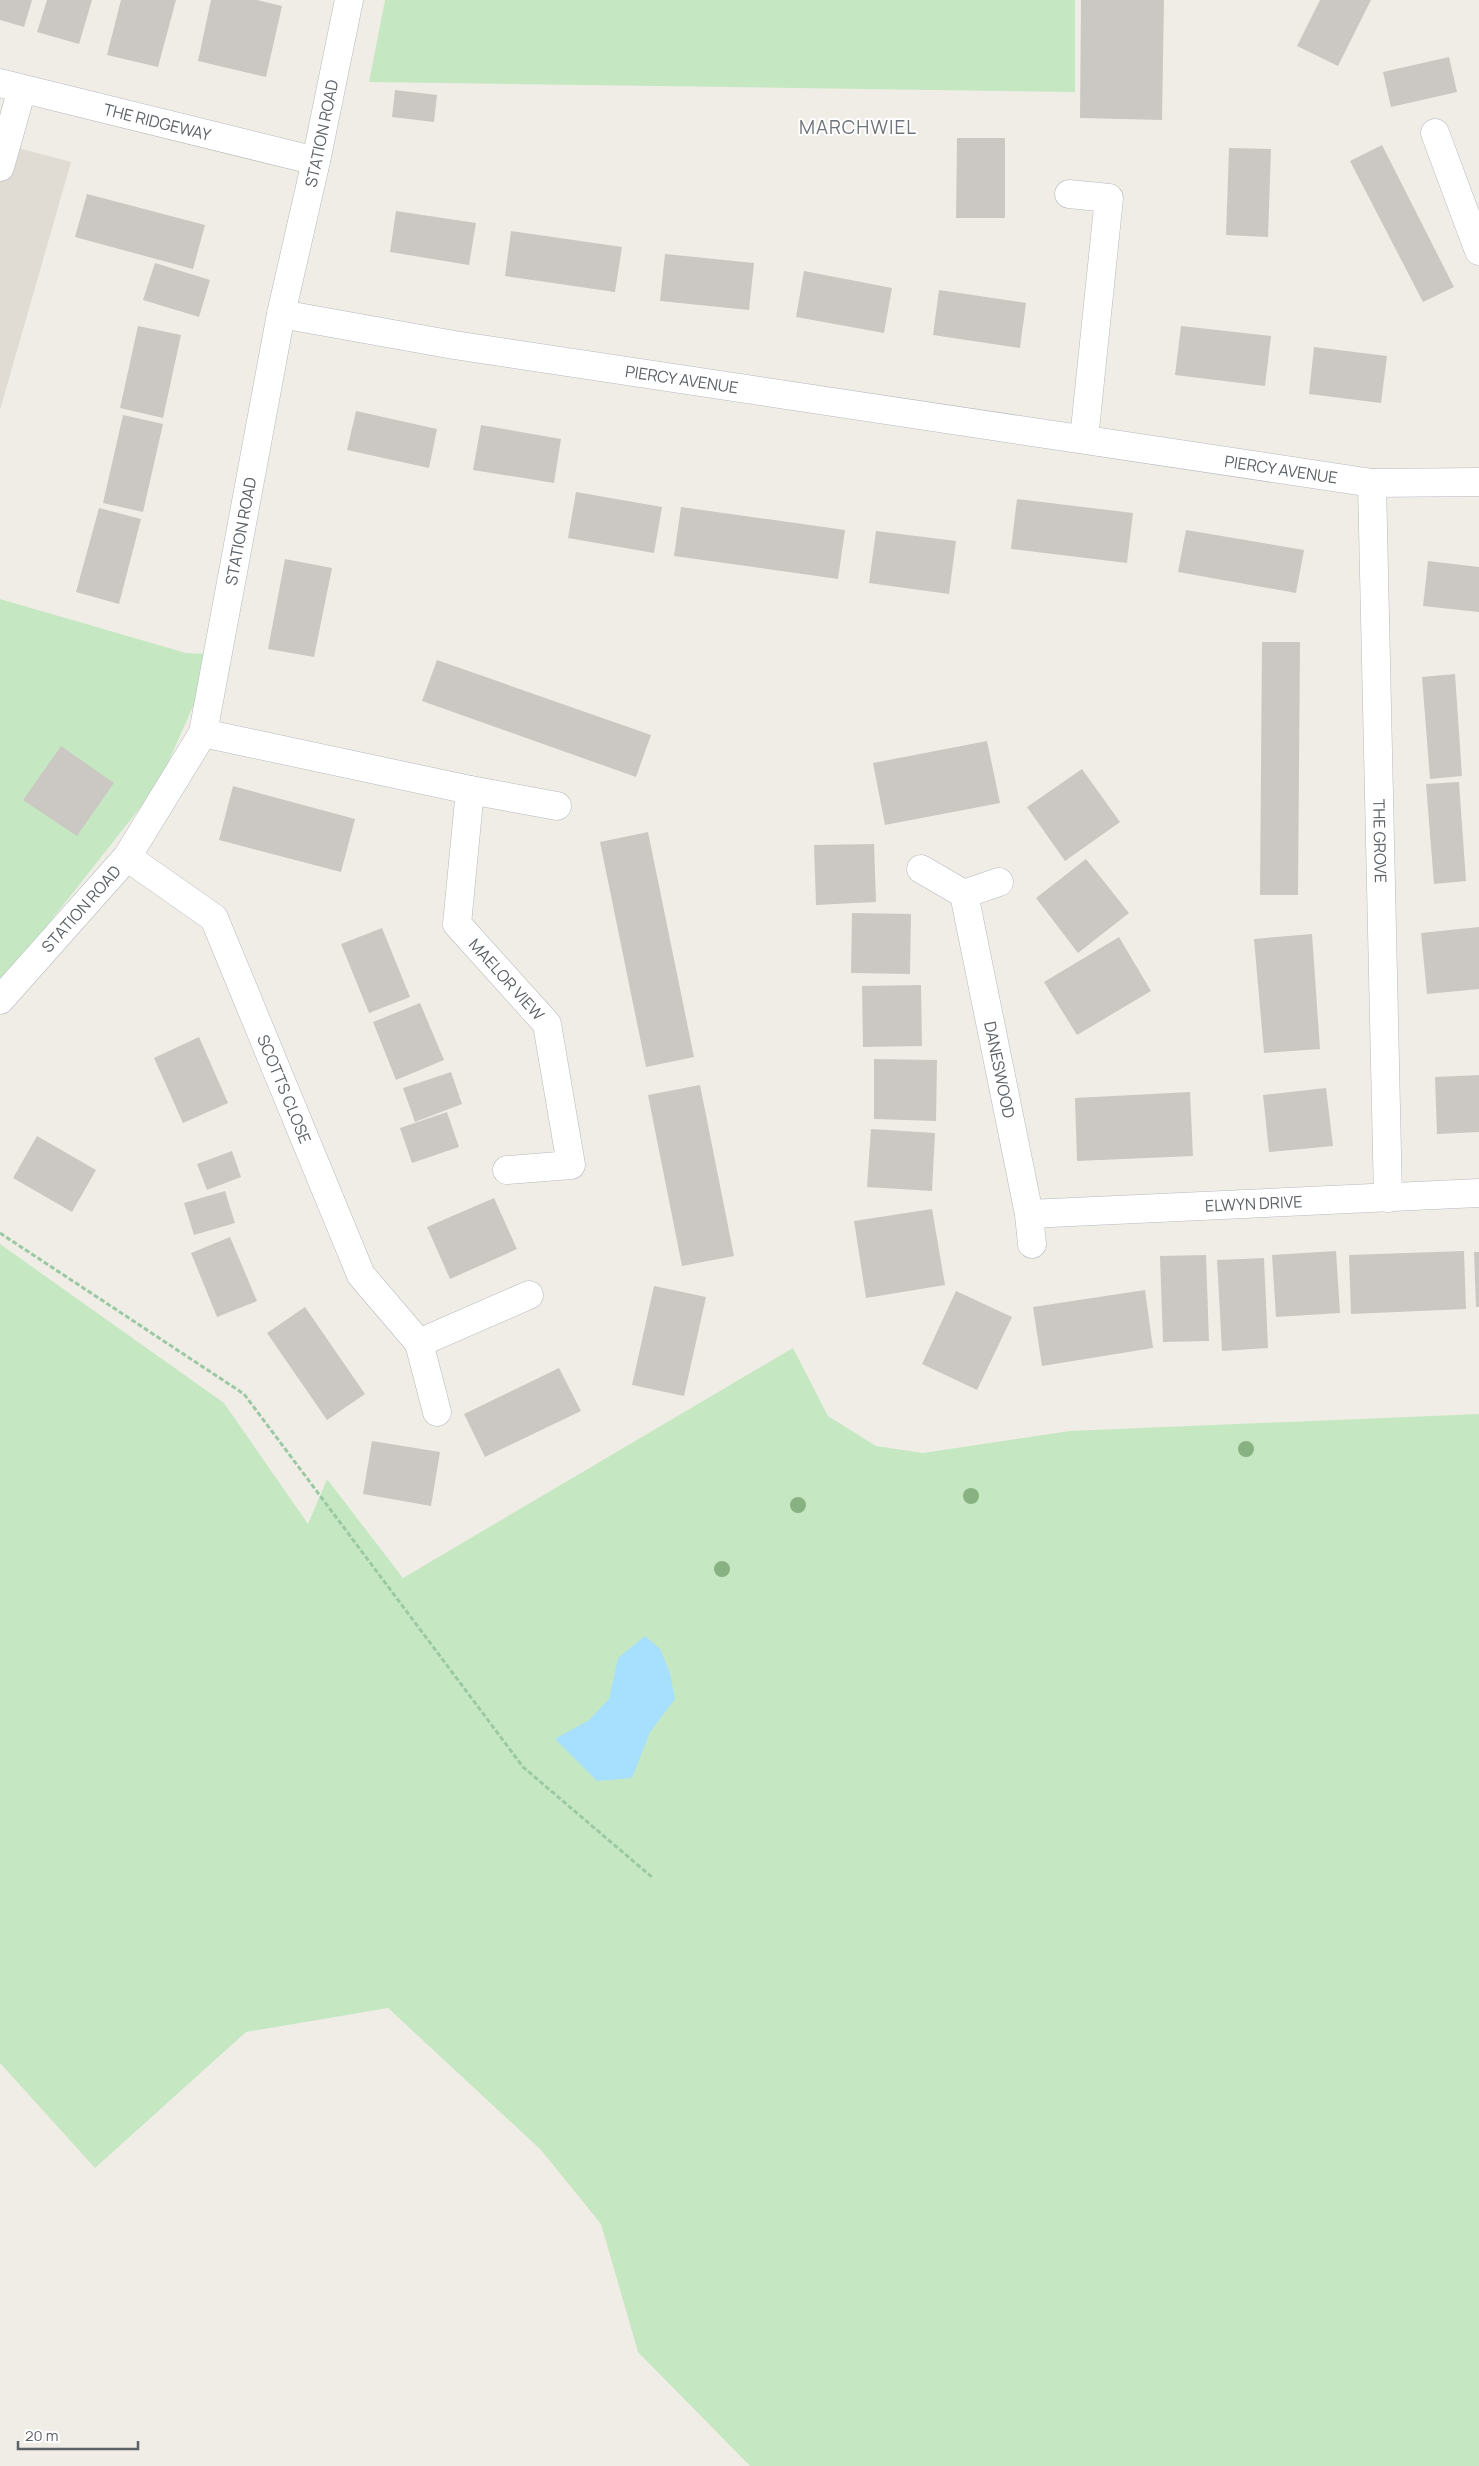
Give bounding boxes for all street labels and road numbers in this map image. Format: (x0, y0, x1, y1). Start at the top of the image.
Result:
street label: STATION ROAD (299, 77, 343, 189)
street label: THE RIDGEWAY (101, 98, 213, 146)
street label: PIERCY AVENUE (624, 360, 740, 399)
street label: PIERCY AVENUE (1223, 450, 1339, 489)
street label: STATION ROAD (220, 475, 261, 587)
street label: THE GROVE (1368, 799, 1392, 883)
street label: STATION ROAD (36, 860, 126, 957)
street label: MAELOR VIEW (464, 934, 549, 1025)
street label: DANESWOOD (979, 1019, 1020, 1120)
street label: SCOTTS CLOSE (252, 1031, 317, 1146)
street label: ELWYN DRIVE (1205, 1190, 1303, 1217)

